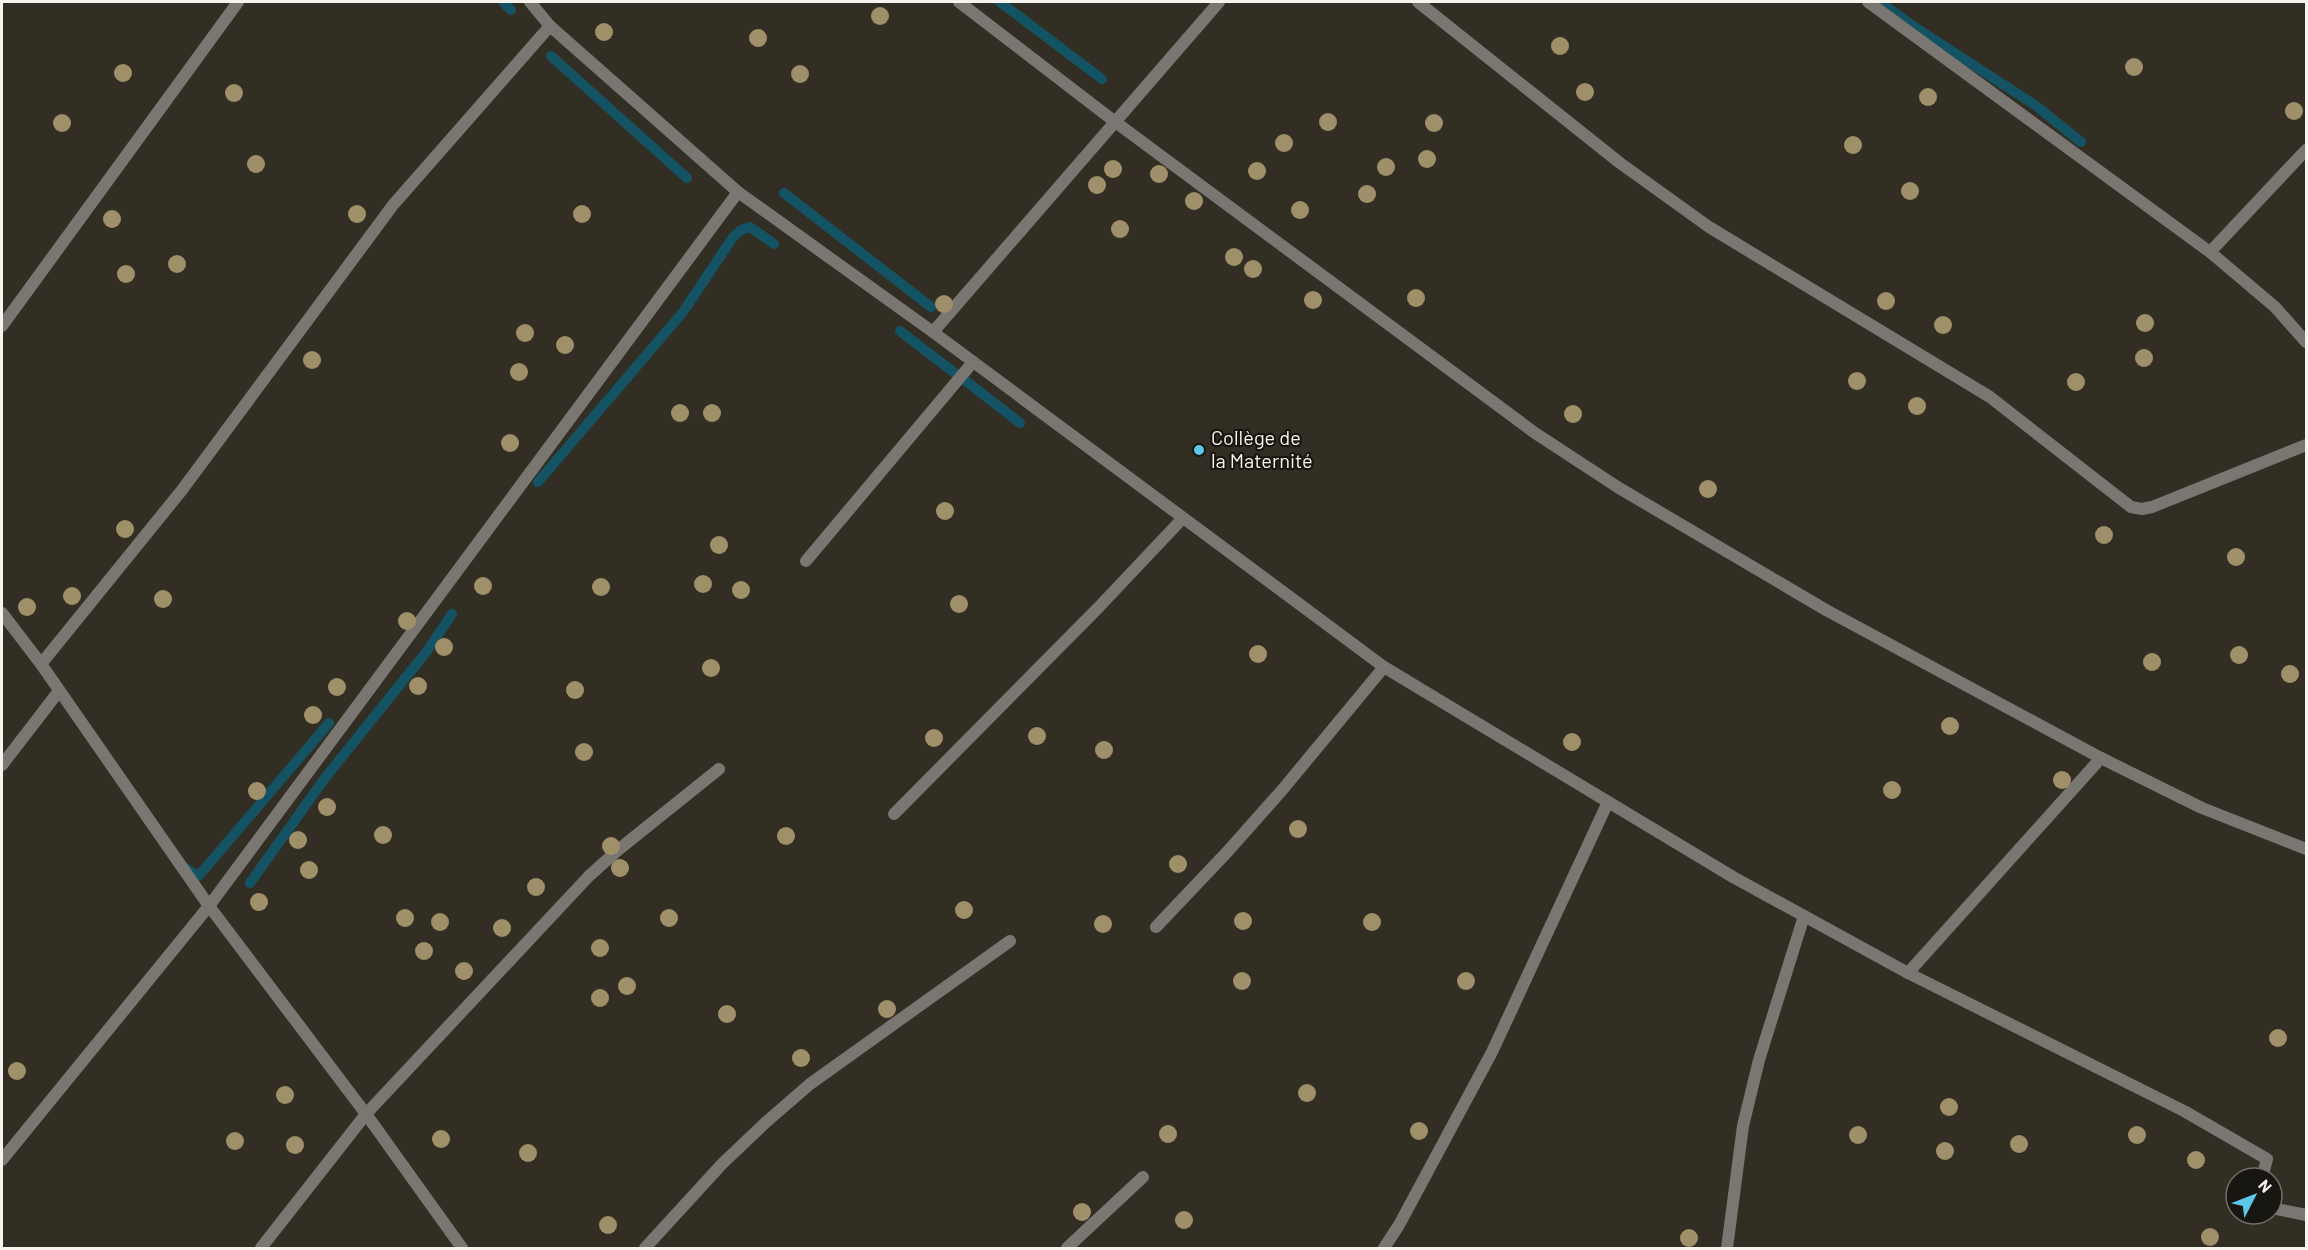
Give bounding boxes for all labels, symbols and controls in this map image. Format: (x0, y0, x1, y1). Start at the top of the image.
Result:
place label: Collège de la Maternité (1211, 425, 1313, 472)
marker: Collège de la Maternité (1192, 443, 1206, 457)
north arrow (2224, 1166, 2284, 1226)
text: N (2255, 1175, 2276, 1196)

